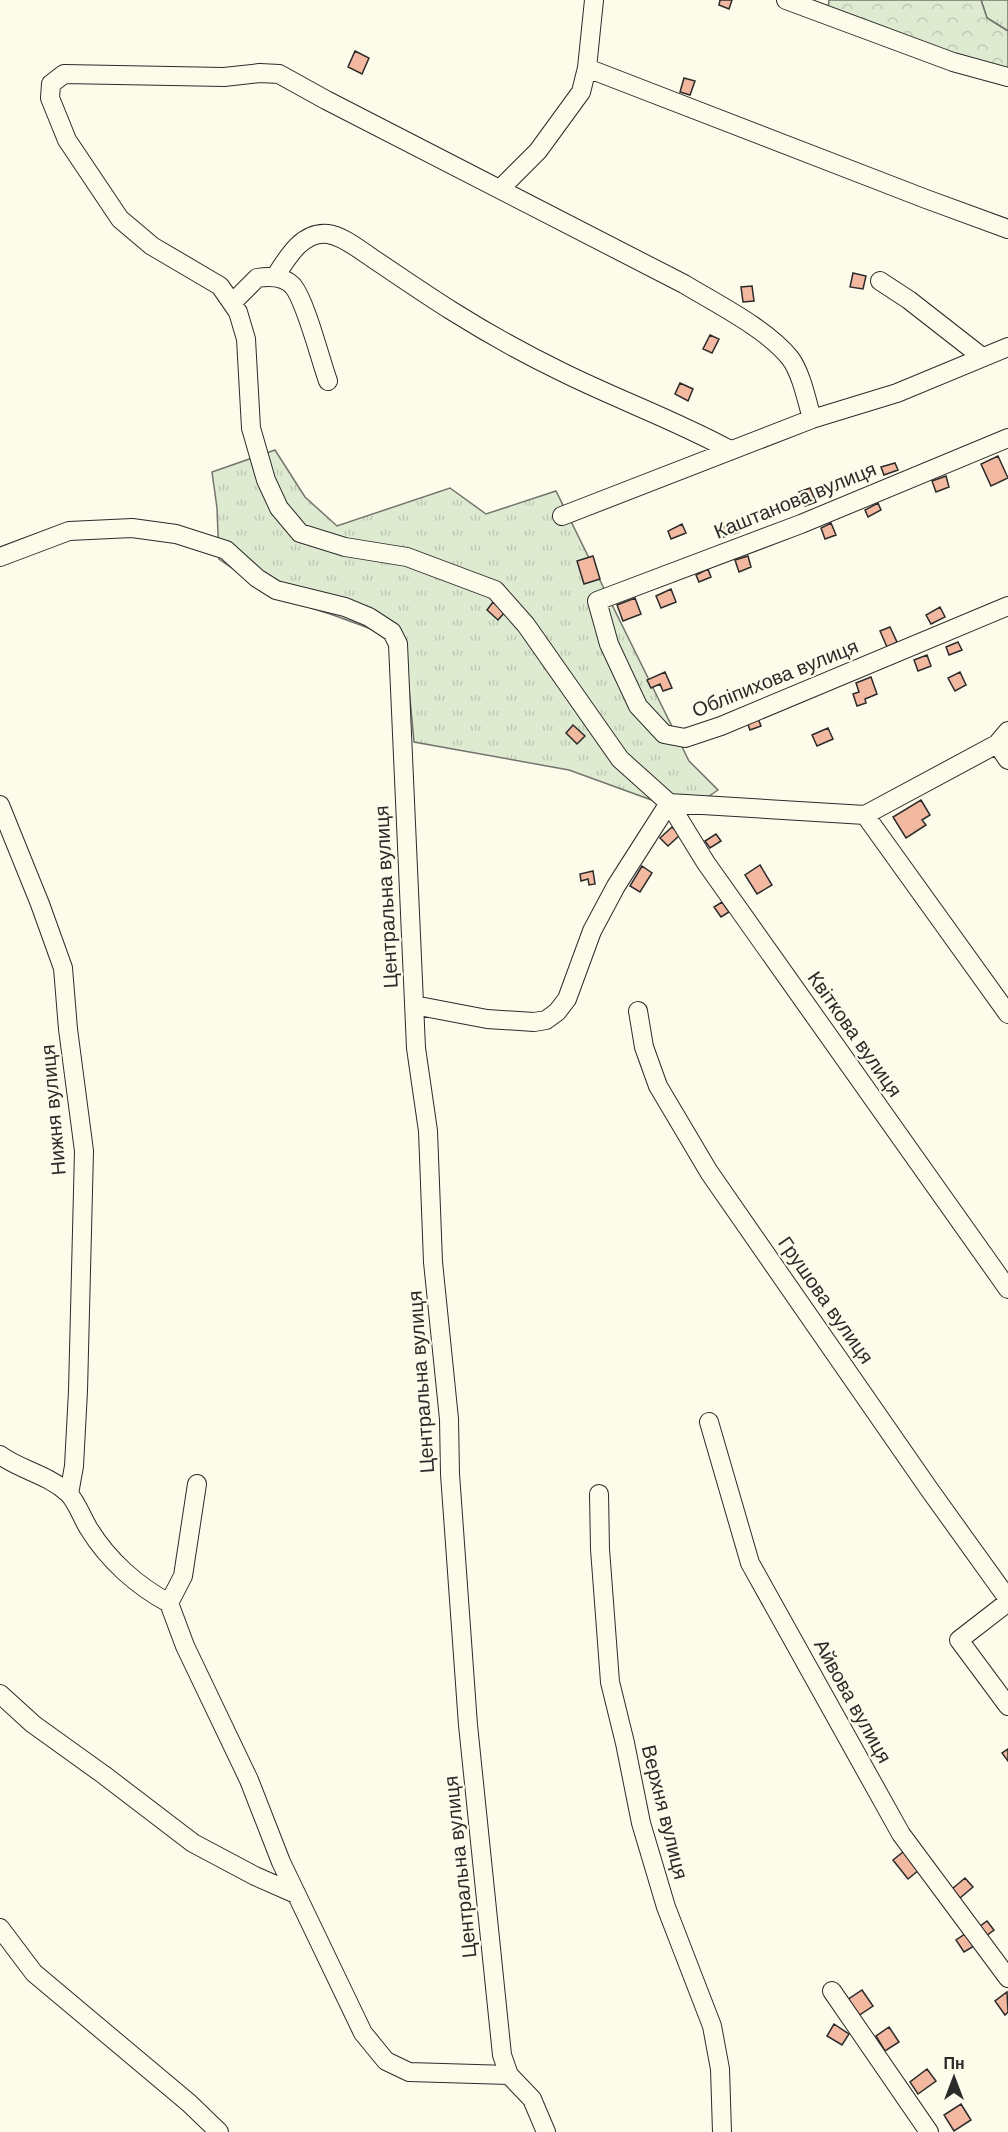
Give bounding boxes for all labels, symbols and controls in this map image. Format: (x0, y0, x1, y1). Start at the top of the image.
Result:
street label: Каштанова вулиця (711, 457, 879, 543)
street label: Обліпихова вулиця (689, 635, 861, 721)
street label: Центральна вулиця (370, 805, 402, 989)
street label: Квіткова вулиця (804, 967, 906, 1101)
street label: Нижня вулиця (36, 1044, 70, 1176)
street label: Грушова вулиця (774, 1232, 878, 1368)
street label: Центральна вулиця (404, 1290, 438, 1474)
street label: Айвова вулиця (810, 1635, 896, 1767)
street label: Верхня вулиця (638, 1743, 692, 1881)
street label: Центральна вулиця (439, 1775, 481, 1959)
north arrow (924, 2048, 984, 2108)
text: Пн (943, 2055, 965, 2072)

